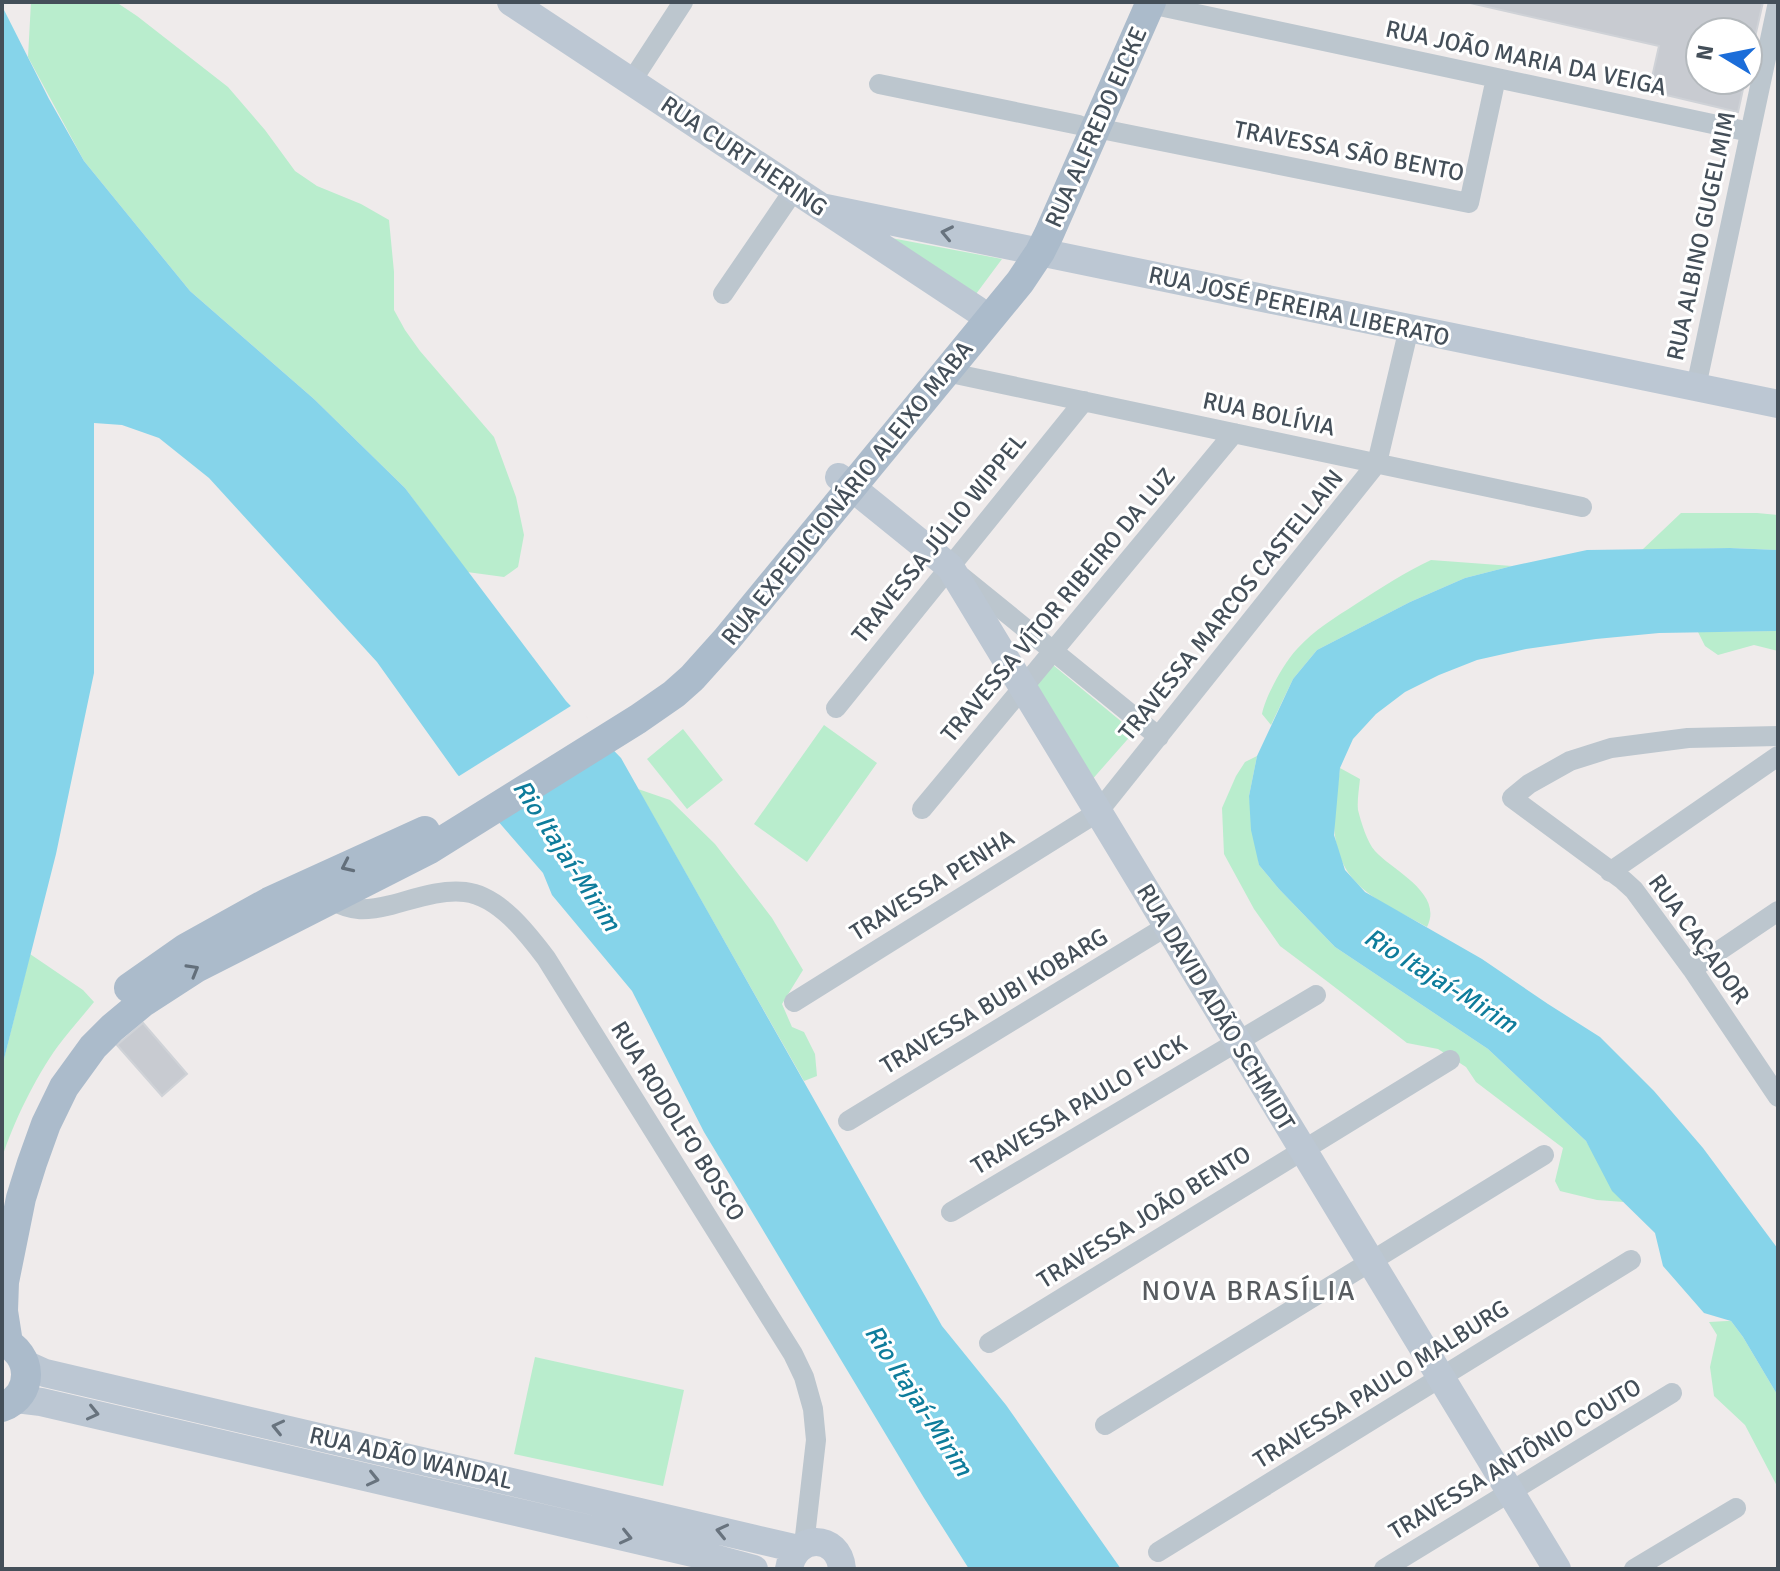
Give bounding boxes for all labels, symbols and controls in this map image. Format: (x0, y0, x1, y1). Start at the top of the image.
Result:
street label: RUA JOÃO MARIA DA VEIGA (1383, 14, 1669, 103)
north arrow (1684, 16, 1764, 96)
street label: RUA ALFREDO EICKE (1038, 22, 1154, 232)
text: N (1690, 43, 1719, 62)
street label: RUA CURT HERING (655, 89, 833, 223)
street label: RUA ALBINO GUGELMIM (1660, 109, 1742, 363)
street label: TRAVESSA SÃO BENTO (1231, 114, 1467, 188)
one-way arrow (941, 225, 954, 242)
street label: RUA JOSÉ PEREIRA LIBERATO (1146, 259, 1452, 353)
street label: RUA EXPEDICIONÁRIO ALEIXO MABA (715, 334, 980, 651)
street label: RUA BOLÍVIA (1200, 385, 1338, 443)
street label: TRAVESSA JÚLIO WIPPEL (845, 427, 1033, 649)
street label: TRAVESSA VÍTOR RIBEIRO DA LUZ (934, 462, 1182, 748)
street label: TRAVESSA MARCOS CASTELLAIN (1112, 463, 1350, 747)
water label: Rio Itajaí-Mirim (505, 774, 628, 938)
street label: TRAVESSA PENHA (844, 822, 1020, 948)
one-way arrow (341, 856, 355, 872)
street label: RUA CAÇADOR (1642, 868, 1756, 1010)
street label: RUA DAVID ADÃO SCHMIDT (1130, 878, 1302, 1136)
street label: TRAVESSA BUBI KOBARG (875, 921, 1113, 1081)
water label: Rio Itajaí-Mirim (1358, 921, 1524, 1041)
one-way arrow (184, 964, 199, 980)
street label: RUA RODOLFO BOSCO (604, 1015, 752, 1227)
street label: TRAVESSA PAULO FUCK (966, 1029, 1192, 1181)
street label: TRAVESSA JOÃO BENTO (1032, 1139, 1256, 1295)
district label: NOVA BRASÍLIA (1141, 1274, 1357, 1308)
street label: TRAVESSA PAULO MALBURG (1248, 1293, 1514, 1475)
water label: Rio Itajaí-Mirim (857, 1319, 980, 1483)
street label: TRAVESSA ANTÔNIO COUTO (1383, 1372, 1647, 1546)
one-way arrow (85, 1404, 99, 1421)
one-way arrow (272, 1419, 285, 1436)
street label: RUA ADÃO WANDAL (306, 1420, 516, 1496)
one-way arrow (366, 1469, 379, 1486)
one-way arrow (716, 1523, 729, 1540)
one-way arrow (619, 1528, 633, 1545)

